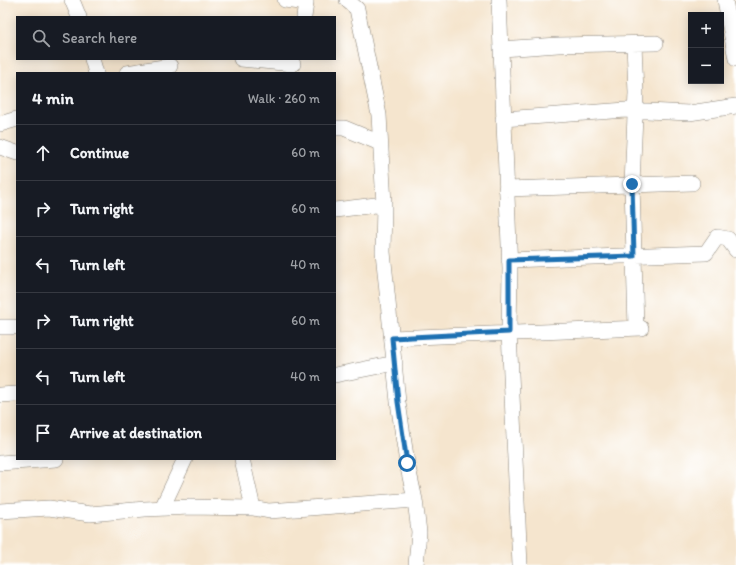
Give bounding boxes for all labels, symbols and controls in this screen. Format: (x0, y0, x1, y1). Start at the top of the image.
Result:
map controls (688, 12, 724, 84)
button: + (688, 12, 724, 48)
search box (16, 16, 336, 60)
icon: search (30, 27, 52, 49)
text: Search here (62, 29, 137, 47)
button: − (688, 48, 724, 84)
text: 4 min (32, 88, 74, 108)
text: Walk · 260 m (248, 91, 320, 106)
icon: ahead (32, 142, 54, 164)
text: Continue (70, 144, 129, 162)
text: 60 m (291, 145, 320, 160)
route end (623, 175, 641, 193)
icon: right (32, 198, 54, 220)
text: Turn right (70, 200, 134, 218)
text: 60 m (291, 201, 320, 216)
icon: left (32, 254, 54, 276)
text: Turn left (70, 256, 125, 274)
text: 40 m (290, 257, 320, 272)
icon: right (32, 310, 54, 332)
text: Turn right (70, 312, 134, 330)
text: 60 m (291, 313, 320, 328)
icon: left (32, 366, 54, 388)
text: Turn left (70, 368, 125, 386)
text: 40 m (290, 369, 320, 384)
icon: arrive (32, 422, 54, 444)
text: Arrive at destination (70, 424, 202, 442)
route start (398, 454, 416, 472)

